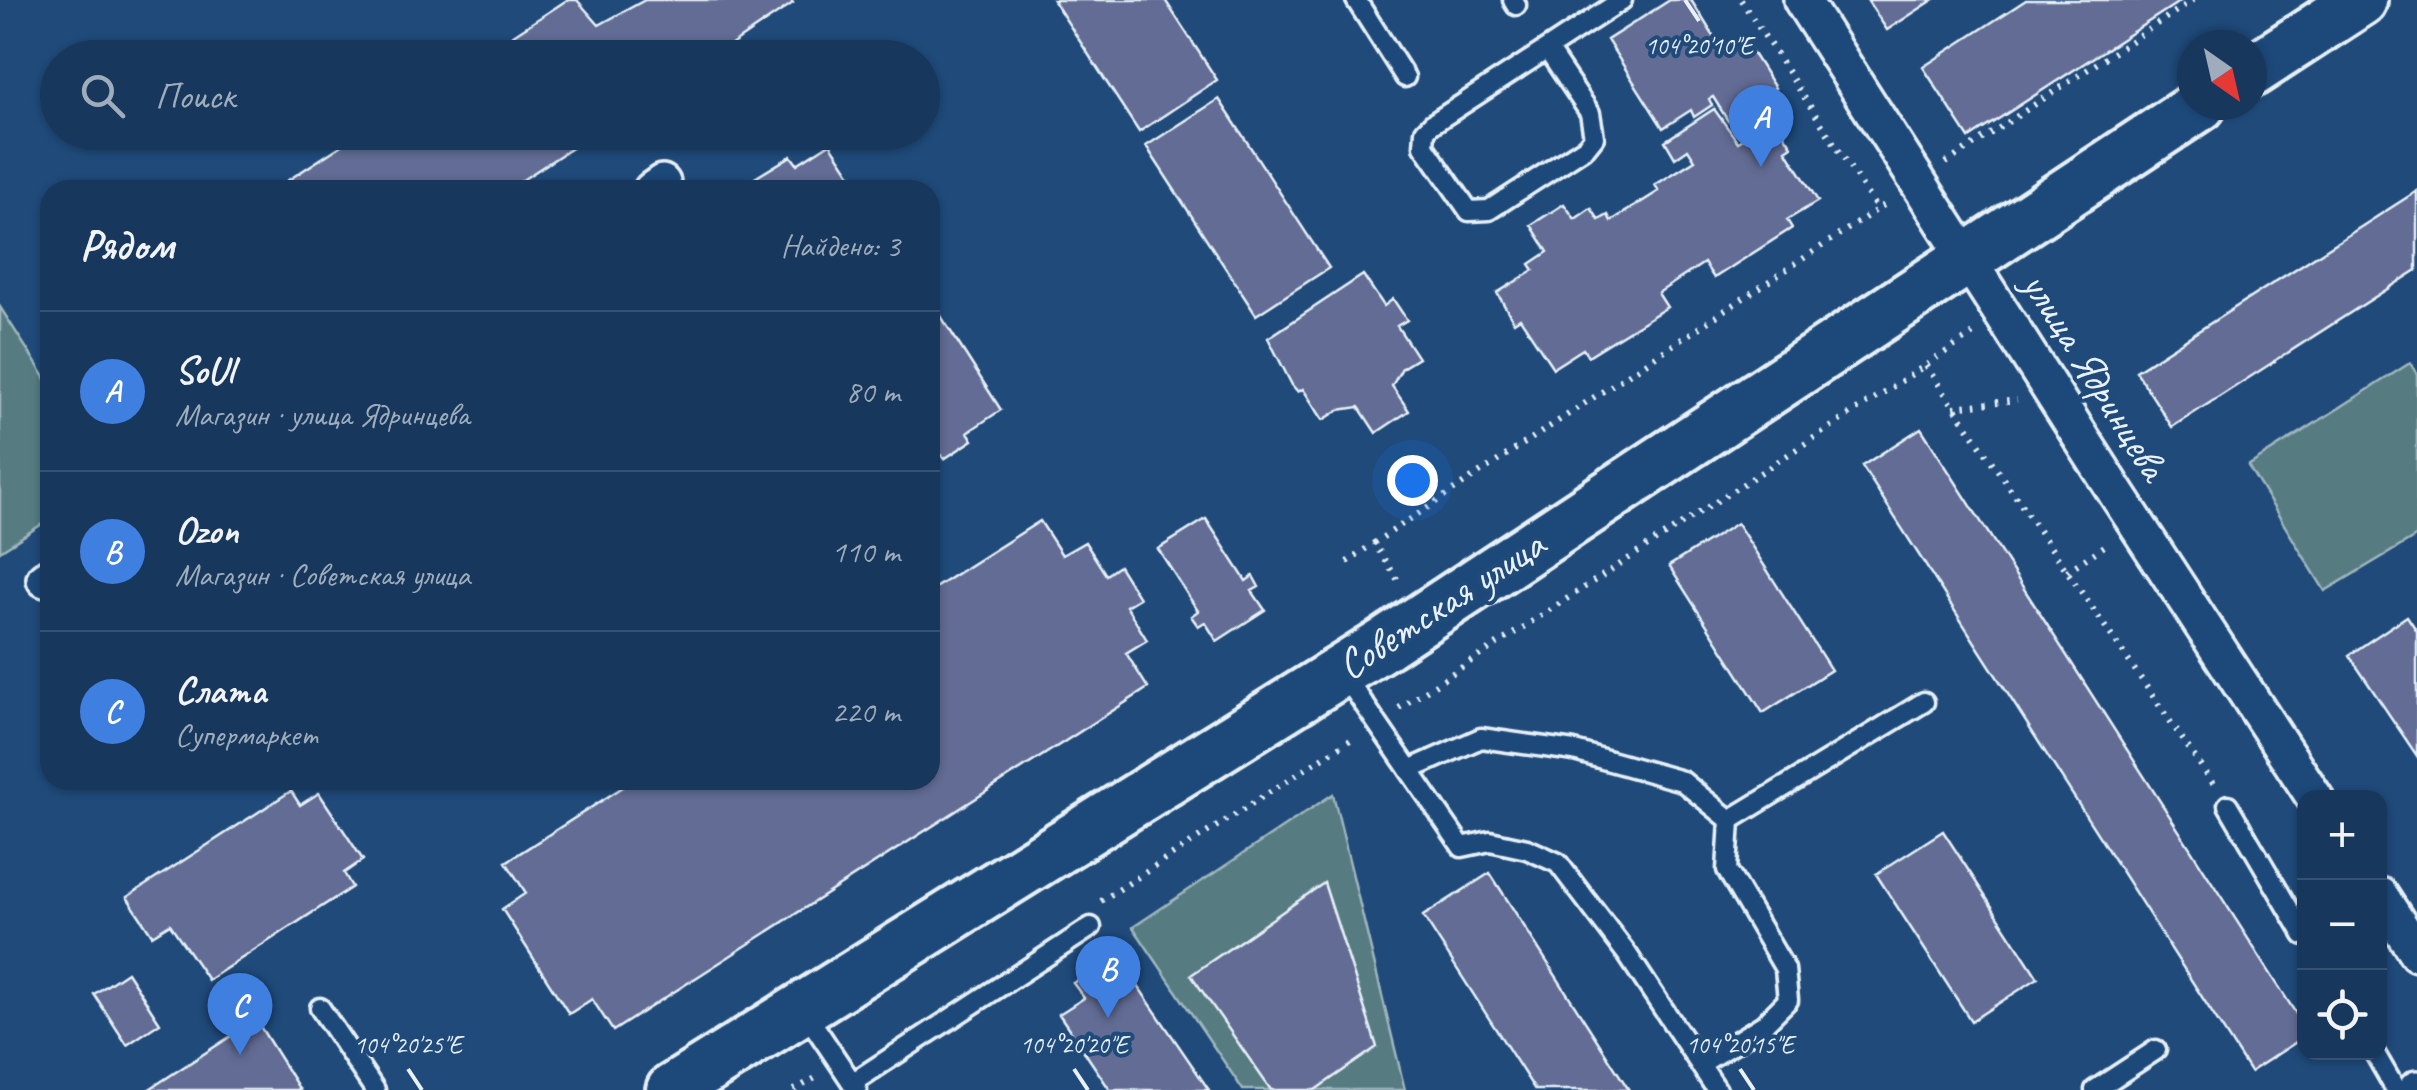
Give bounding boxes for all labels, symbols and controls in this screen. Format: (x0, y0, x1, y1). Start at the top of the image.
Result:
text: 104°20'10"E (1645, 30, 1756, 62)
north arrow (2177, 30, 2267, 120)
search box (40, 40, 940, 150)
icon: search (75, 68, 130, 123)
text: Поиск (155, 72, 235, 119)
pin: A (1728, 84, 1794, 167)
text: Рядом (80, 219, 174, 272)
text: Найдено: 3 (781, 225, 900, 266)
street label: улица Ядринцева (2008, 259, 2182, 493)
text: SoUl (175, 347, 233, 394)
text: A (104, 371, 121, 412)
text: 80 m (846, 371, 900, 412)
text: Магазин · улица Ядринцева (175, 394, 469, 435)
your location (1387, 455, 1438, 506)
text: Ozon (175, 507, 239, 554)
street label: Советская улица (1327, 517, 1557, 692)
text: B (104, 531, 121, 572)
text: 110 m (831, 531, 900, 572)
text: Магазин · Советская улица (175, 554, 470, 595)
text: Слата (175, 667, 266, 714)
text: C (105, 691, 120, 732)
text: 220 m (831, 691, 900, 732)
text: Супермаркет (175, 714, 318, 755)
map controls (2297, 790, 2387, 1060)
button: + (2297, 790, 2387, 880)
button: − (2297, 880, 2387, 970)
pin: B (1076, 936, 1140, 1018)
button: locate (2297, 970, 2387, 1060)
pin: C (208, 972, 272, 1055)
text: 104°20'25"E (354, 1029, 465, 1061)
text: 104°20'20"E (1020, 1029, 1131, 1061)
text: 104°20'15"E (1686, 1029, 1797, 1061)

